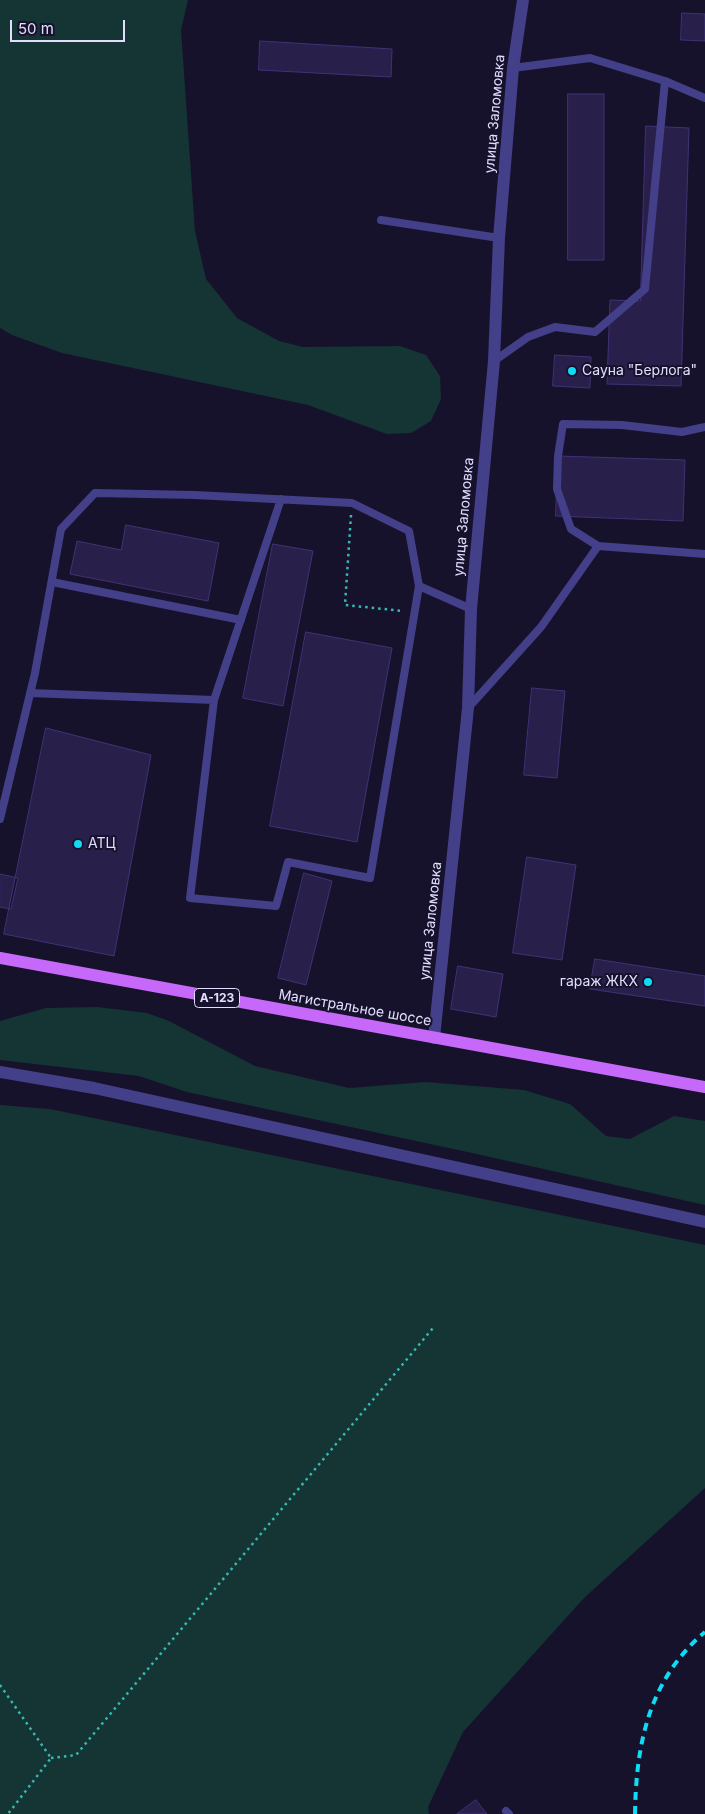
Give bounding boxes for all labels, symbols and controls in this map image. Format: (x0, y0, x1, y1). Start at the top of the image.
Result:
scale bar (12, 10, 128, 42)
text: 50 m (18, 19, 54, 38)
street label: улица Заломовка (481, 54, 509, 174)
place label: Сауна "Берлога" (582, 363, 697, 379)
marker: Сауна "Берлога" (566, 365, 578, 377)
street label: улица Заломовка (450, 457, 478, 577)
place label: АТЦ (88, 836, 116, 852)
marker: АТЦ (72, 838, 84, 850)
street label: улица Заломовка (416, 861, 446, 981)
place label: гараж ЖКХ (560, 974, 638, 990)
marker: гараж ЖКХ (642, 976, 654, 988)
street label: Магистральное шоссе (277, 986, 433, 1030)
road number: А-123 (194, 988, 240, 1008)

